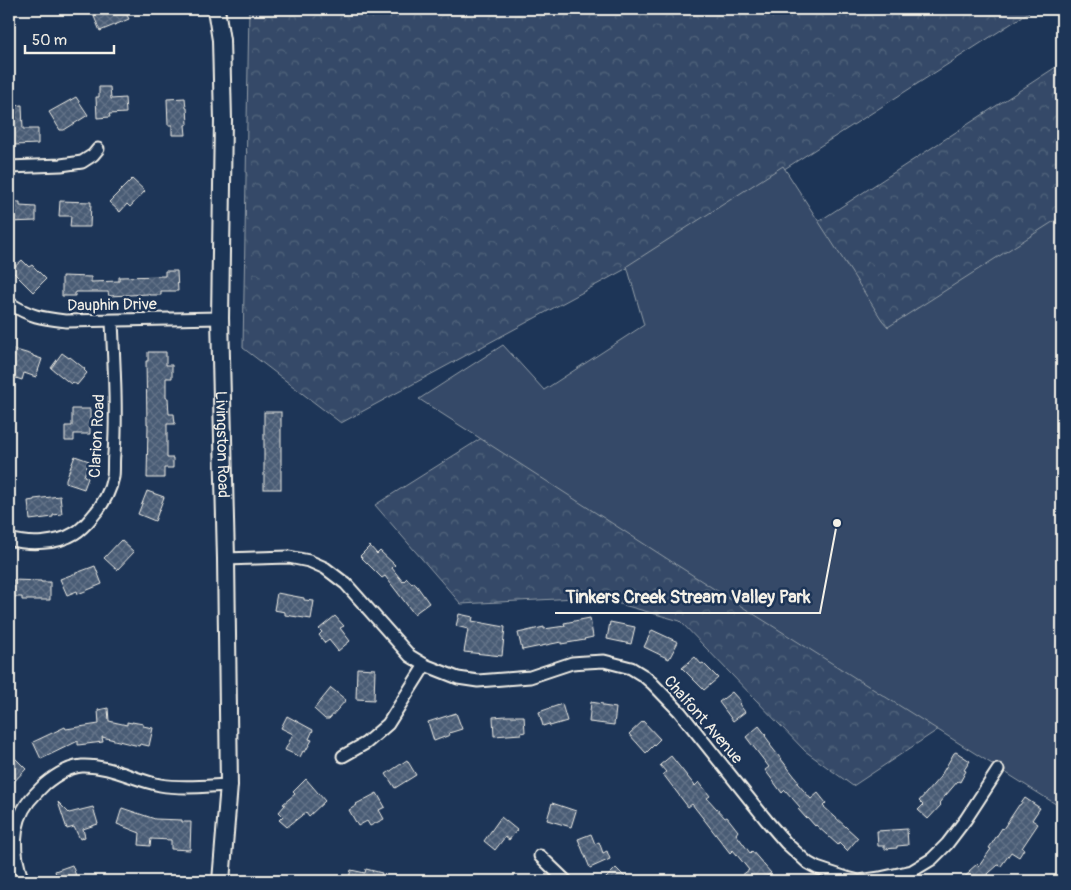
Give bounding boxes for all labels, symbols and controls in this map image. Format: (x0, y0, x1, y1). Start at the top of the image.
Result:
scale bar (25, 22, 114, 54)
text: 50 m (32, 31, 67, 50)
street label: Dauphin Drive (67, 294, 157, 316)
street label: Livingston Road (211, 391, 233, 498)
street label: Clarion Road (85, 394, 109, 478)
callout: Tinkers Creek Stream Valley Park (555, 580, 820, 613)
text: Tinkers Creek Stream Valley Park (565, 586, 811, 609)
street label: Chalfont Avenue (659, 671, 747, 768)

